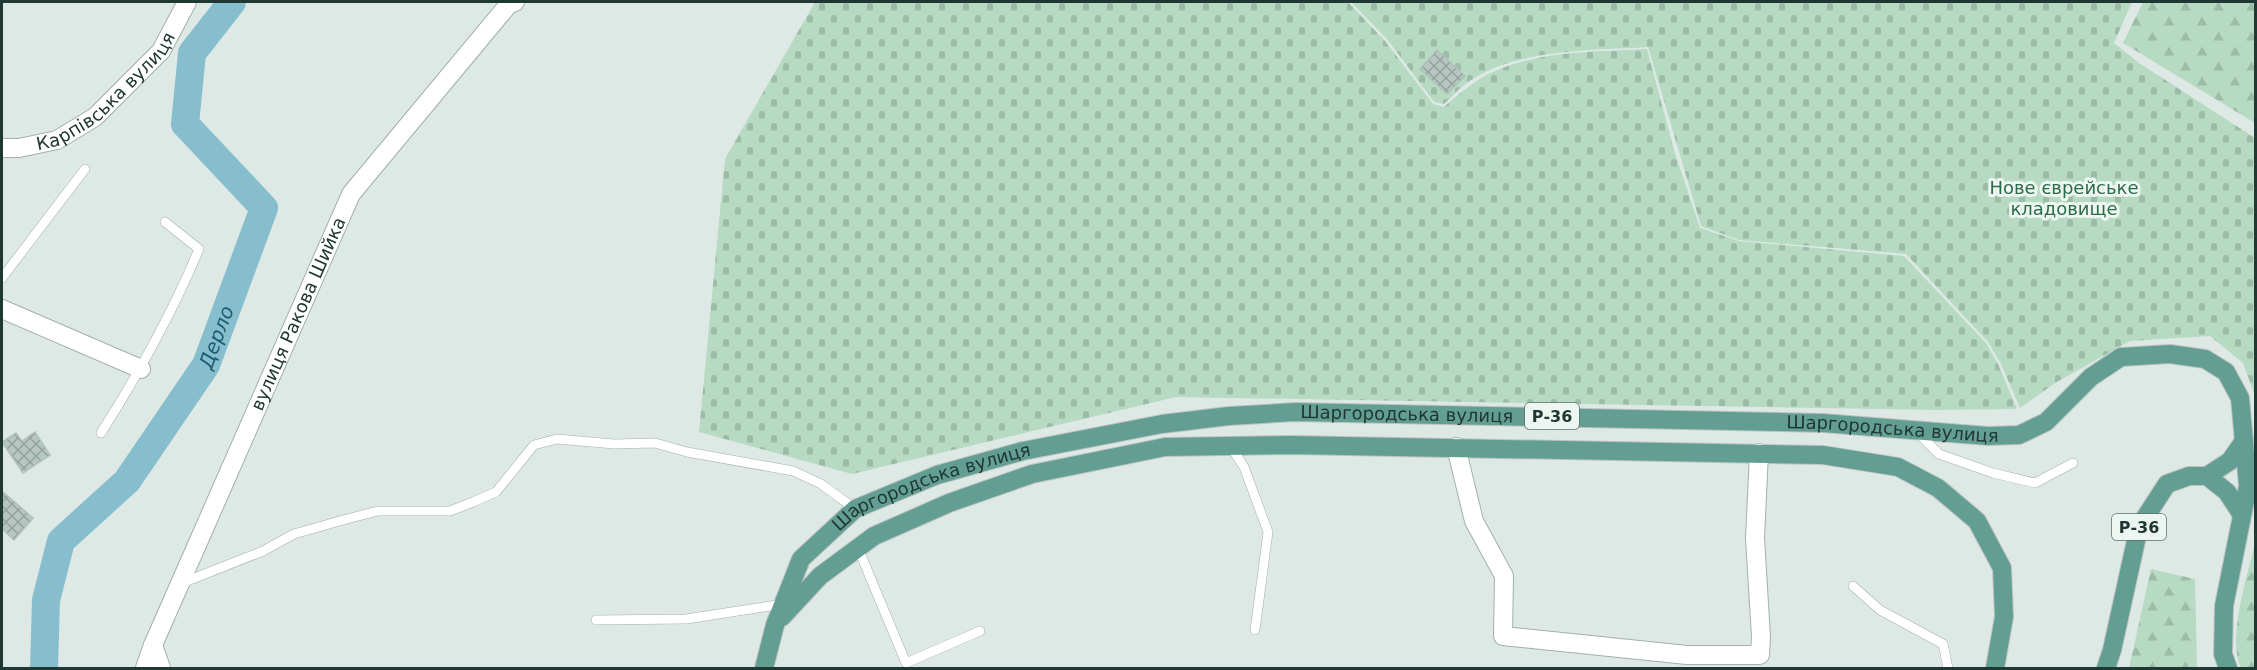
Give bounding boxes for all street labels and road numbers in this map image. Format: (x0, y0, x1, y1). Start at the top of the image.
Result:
street label: Карпівська вулиця (34, 29, 179, 154)
street label: вулиця Ракова Шийка (246, 214, 350, 414)
street label: Шаргородська вулиця (1300, 401, 1513, 427)
road number: Р-36 (1525, 403, 1579, 429)
street label: Шаргородська вулиця (1786, 411, 1999, 446)
street label: Шаргородська вулиця (827, 439, 1032, 535)
road number: Р-36 (2112, 514, 2166, 540)

